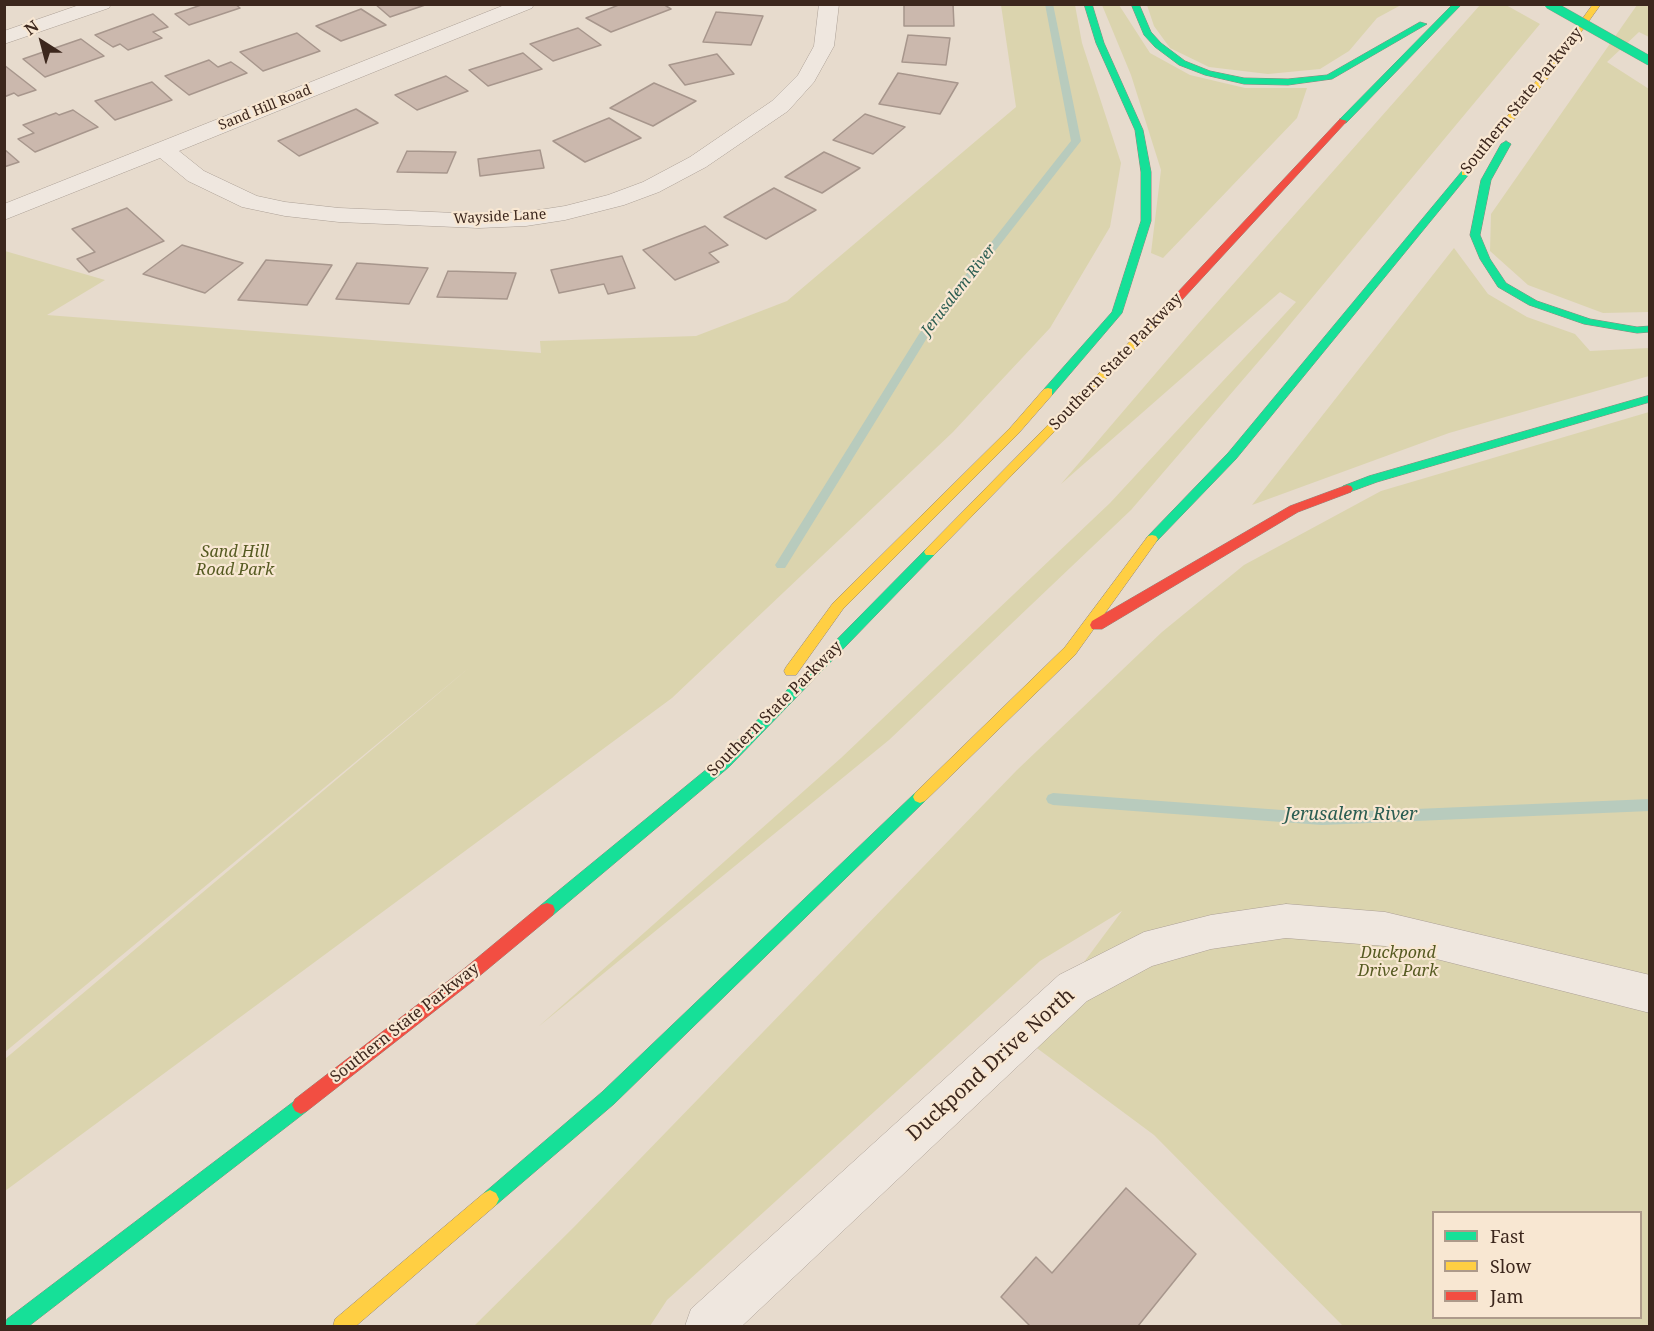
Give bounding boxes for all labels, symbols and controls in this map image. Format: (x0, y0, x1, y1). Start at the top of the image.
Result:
north arrow (12, 12, 72, 72)
text: N (20, 15, 43, 40)
street label: Southern State Parkway (1457, 24, 1587, 178)
street label: Sand Hill Road (216, 82, 314, 134)
street label: Wayside Lane (453, 206, 547, 228)
water label: Jerusalem River (918, 241, 1000, 339)
street label: Southern State Parkway (1045, 289, 1187, 435)
park label: Sand Hill Road Park (196, 542, 274, 580)
street label: Southern State Parkway (703, 637, 847, 781)
water label: Jerusalem River (1285, 804, 1417, 826)
park label: Duckpond Drive Park (1358, 943, 1438, 981)
street label: Southern State Parkway (327, 959, 483, 1087)
street label: Duckpond Drive North (902, 984, 1080, 1146)
legend (1432, 1211, 1642, 1319)
text: Fast (1490, 1224, 1525, 1248)
text: Slow (1490, 1254, 1531, 1278)
text: Jam (1490, 1284, 1524, 1308)

